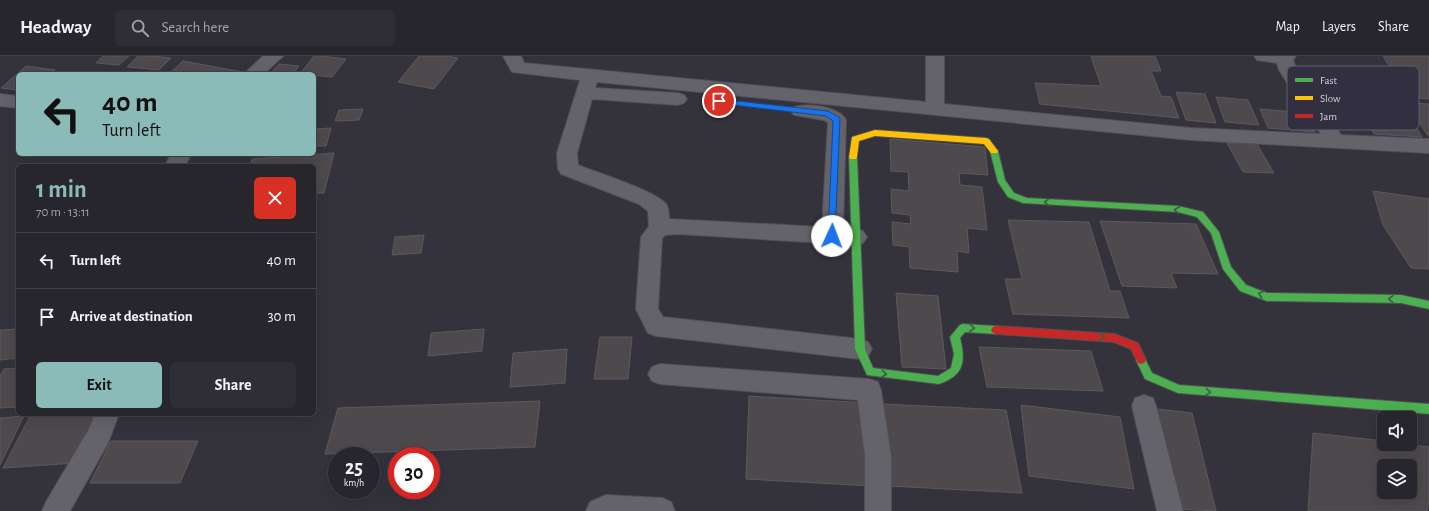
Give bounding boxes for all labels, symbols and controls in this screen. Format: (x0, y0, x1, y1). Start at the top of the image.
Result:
search box (115, 10, 395, 46)
icon: search (129, 17, 151, 39)
text: Headway (20, 18, 91, 37)
text: Search here (161, 20, 229, 35)
text: Map (1275, 20, 1300, 34)
text: Layers (1322, 20, 1356, 34)
text: Share (1378, 20, 1409, 34)
legend (1287, 66, 1419, 130)
text: Fast (1320, 75, 1338, 86)
pin (702, 84, 736, 118)
icon: left (36, 88, 88, 140)
text: 40 m (102, 89, 158, 117)
icon: arrive (708, 90, 730, 112)
text: Slow (1320, 93, 1341, 104)
text: Jam (1320, 111, 1337, 122)
text: Turn left (102, 122, 161, 140)
button: close (254, 177, 296, 219)
text: 1 min (36, 178, 87, 202)
one-way arrow (1044, 198, 1050, 206)
one-way arrow (1174, 205, 1180, 214)
text: 70 m · 13:11 (36, 206, 90, 219)
position arrow (811, 215, 853, 257)
icon: left (36, 250, 58, 272)
text: Turn left (70, 253, 121, 268)
text: 40 m (266, 253, 296, 268)
one-way arrow (1258, 291, 1265, 299)
one-way arrow (1388, 295, 1394, 303)
icon: arrive (36, 306, 58, 328)
text: Arrive at destination (70, 309, 193, 324)
text: 30 m (267, 309, 296, 324)
one-way arrow (969, 324, 975, 333)
one-way arrow (1099, 333, 1105, 341)
button: Exit (36, 362, 162, 408)
button: Share (170, 362, 296, 408)
one-way arrow (881, 369, 887, 378)
one-way arrow (1205, 387, 1211, 396)
map controls (1377, 411, 1417, 499)
button: sound (1377, 411, 1417, 451)
speed limit sign: 30 (388, 447, 440, 499)
text: 25 (345, 458, 363, 478)
button: layers (1377, 459, 1417, 499)
text: km/h (344, 478, 364, 488)

